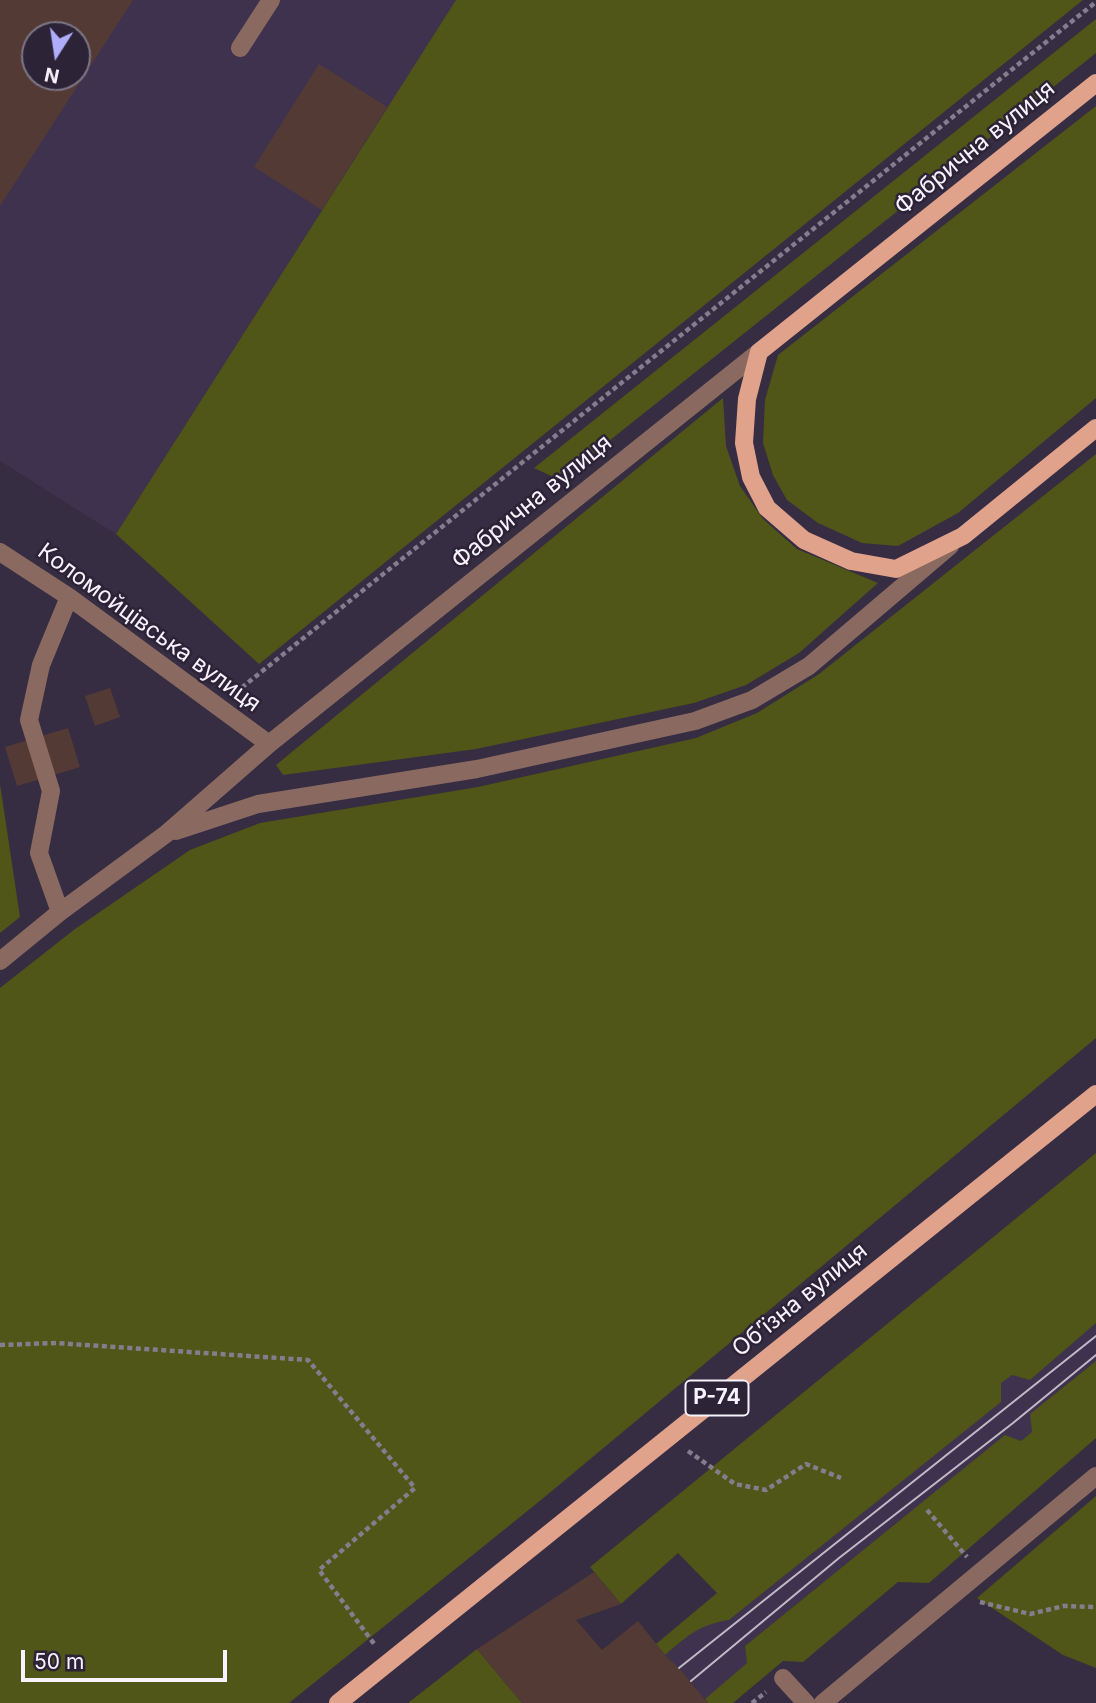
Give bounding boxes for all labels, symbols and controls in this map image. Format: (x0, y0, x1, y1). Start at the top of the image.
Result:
north arrow (21, 21, 91, 91)
text: N (42, 62, 61, 88)
street label: Фабрична вулиця (889, 75, 1061, 221)
street label: Фабрична вулиця (446, 429, 618, 575)
street label: Коломойцівська вулиця (32, 538, 266, 718)
street label: Обʼїзна вулиця (727, 1237, 873, 1363)
road number: Р-74 (686, 1380, 748, 1416)
scale bar (24, 1636, 231, 1680)
text: 50 m (34, 1649, 84, 1674)

